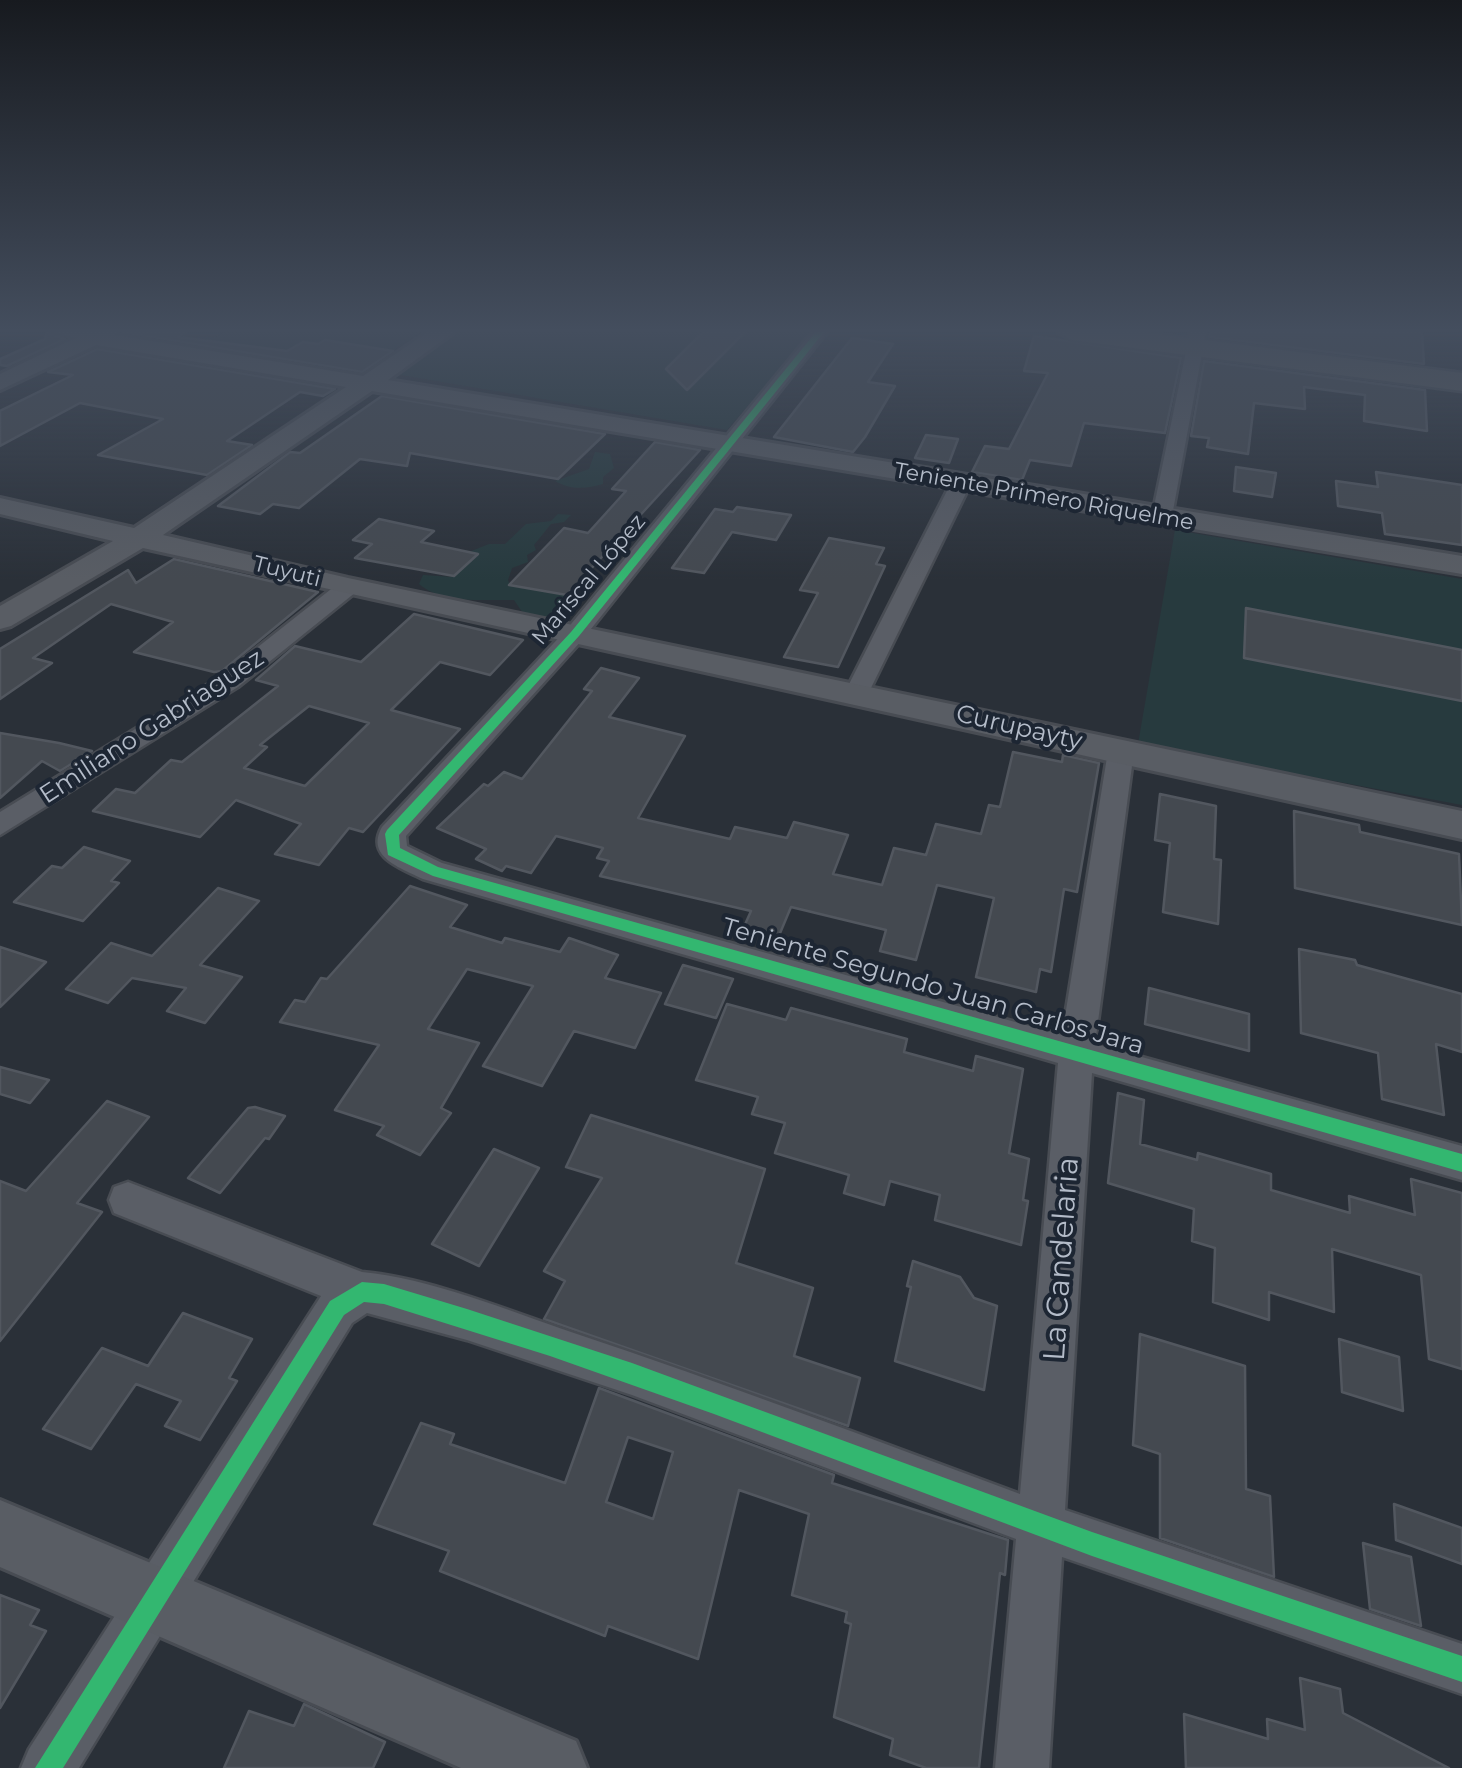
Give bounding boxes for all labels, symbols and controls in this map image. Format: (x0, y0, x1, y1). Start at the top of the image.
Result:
street label: Teniente Primero Riquelme (892, 458, 1196, 536)
street label: Mariscal López (527, 509, 651, 651)
street label: Tuyuti (251, 551, 323, 593)
street label: Emiliano Gabriaguez (34, 643, 270, 811)
street label: Curupayty (953, 699, 1085, 757)
street label: Teniente Segundo Juan Carlos Jara (719, 912, 1147, 1062)
street label: La Candelaria (1037, 1156, 1087, 1362)

